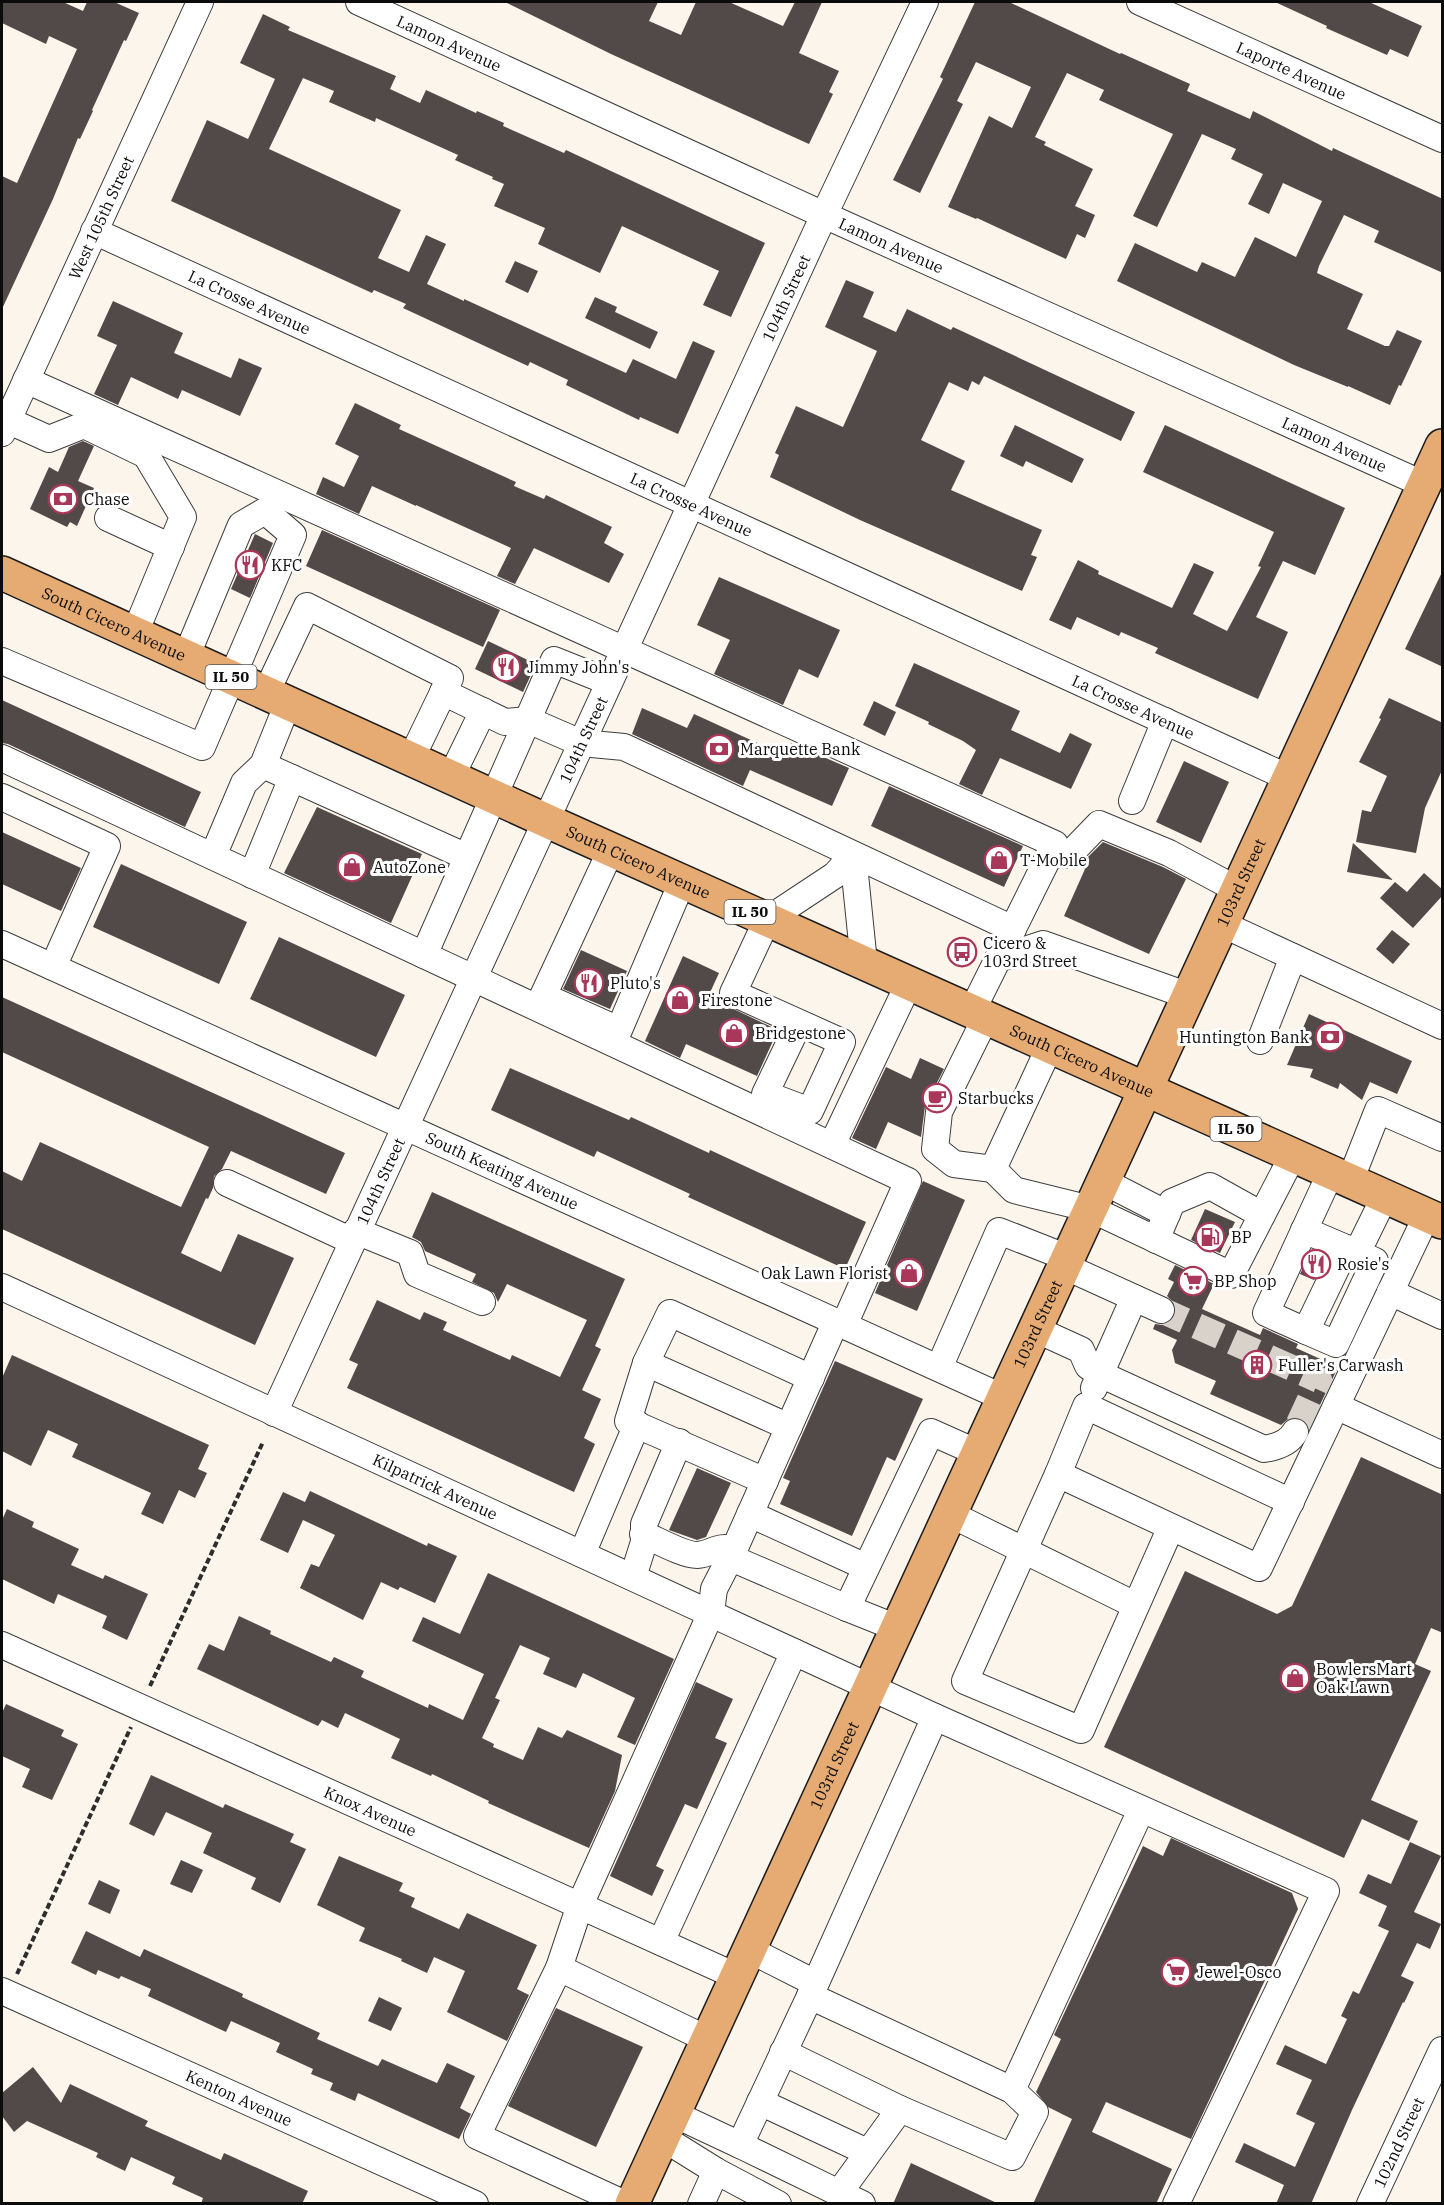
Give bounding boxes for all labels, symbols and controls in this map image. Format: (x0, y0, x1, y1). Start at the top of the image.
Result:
street label: Lamon Avenue (394, 11, 504, 76)
street label: Laporte Avenue (1233, 37, 1349, 104)
street label: West 105th Street (64, 152, 138, 283)
street label: Lamon Avenue (836, 213, 947, 277)
street label: 104th Street (757, 251, 815, 344)
street label: La Crosse Avenue (185, 266, 314, 339)
street label: Lamon Avenue (1279, 412, 1390, 477)
street label: La Crosse Avenue (627, 468, 756, 541)
bank icon: Chase (47, 483, 79, 515)
place label: Chase (84, 489, 130, 509)
restaurant icon: KFC (234, 549, 266, 581)
place label: KFC (271, 555, 302, 575)
street label: South Cicero Avenue (39, 583, 189, 665)
restaurant icon: Jimmy John's (490, 651, 522, 683)
place label: Jimmy John's (527, 657, 629, 677)
road number: IL 50 (206, 665, 256, 689)
street label: La Crosse Avenue (1069, 670, 1198, 743)
street label: 104th Street (555, 693, 612, 786)
bank icon: Marquette Bank (703, 733, 735, 765)
place label: Marquette Bank (740, 739, 861, 759)
street label: South Cicero Avenue (563, 821, 714, 903)
street label: 103rd Street (1212, 835, 1270, 930)
shop icon: T-Mobile (983, 844, 1015, 876)
place label: T-Mobile (1020, 850, 1087, 870)
shop icon: AutoZone (336, 851, 368, 883)
place label: AutoZone (373, 857, 446, 877)
road number: IL 50 (724, 900, 776, 924)
place label: Cicero & 103rd Street (983, 933, 1078, 971)
bus stop icon: Cicero & 103rd Street (946, 936, 978, 968)
restaurant icon: Pluto's (573, 967, 605, 999)
place label: Pluto's (610, 973, 661, 993)
shop icon: Firestone (664, 984, 696, 1016)
place label: Firestone (701, 990, 773, 1010)
shop icon: Bridgestone (718, 1017, 750, 1049)
street label: South Cicero Avenue (1007, 1020, 1157, 1102)
bank icon: Huntington Bank (1314, 1021, 1346, 1053)
place label: Bridgestone (755, 1023, 846, 1043)
place label: Huntington Bank (1179, 1027, 1310, 1047)
cafe icon: Starbucks (921, 1082, 953, 1114)
place label: Starbucks (958, 1088, 1034, 1108)
road number: IL 50 (1210, 1117, 1262, 1141)
street label: South Keating Avenue (423, 1127, 582, 1214)
street label: 104th Street (352, 1134, 409, 1228)
fuel station icon: BP (1194, 1221, 1226, 1253)
place label: BP (1231, 1227, 1252, 1247)
restaurant icon: Rosie's (1300, 1248, 1332, 1280)
place label: Rosie's (1337, 1254, 1389, 1274)
shop icon: Oak Lawn Florist (893, 1257, 925, 1289)
place label: Oak Lawn Florist (761, 1263, 888, 1283)
supermarket icon: BP Shop (1177, 1265, 1209, 1297)
place label: BP Shop (1214, 1271, 1277, 1291)
street label: 103rd Street (1009, 1277, 1066, 1371)
building icon: Fuller's Carwash (1241, 1349, 1273, 1381)
place label: Fuller's Carwash (1278, 1355, 1404, 1375)
street label: Kilpatrick Avenue (370, 1449, 501, 1524)
place label: BowlersMart Oak Lawn (1316, 1659, 1412, 1697)
shop icon: BowlersMart Oak Lawn (1279, 1662, 1311, 1694)
street label: 103rd Street (805, 1718, 863, 1812)
street label: Knox Avenue (321, 1782, 420, 1841)
supermarket icon: Jewel-Osco (1160, 1956, 1192, 1988)
place label: Jewel-Osco (1197, 1962, 1281, 1982)
street label: Kenton Avenue (183, 2065, 295, 2130)
street label: 102nd Street (1369, 2094, 1429, 2191)

